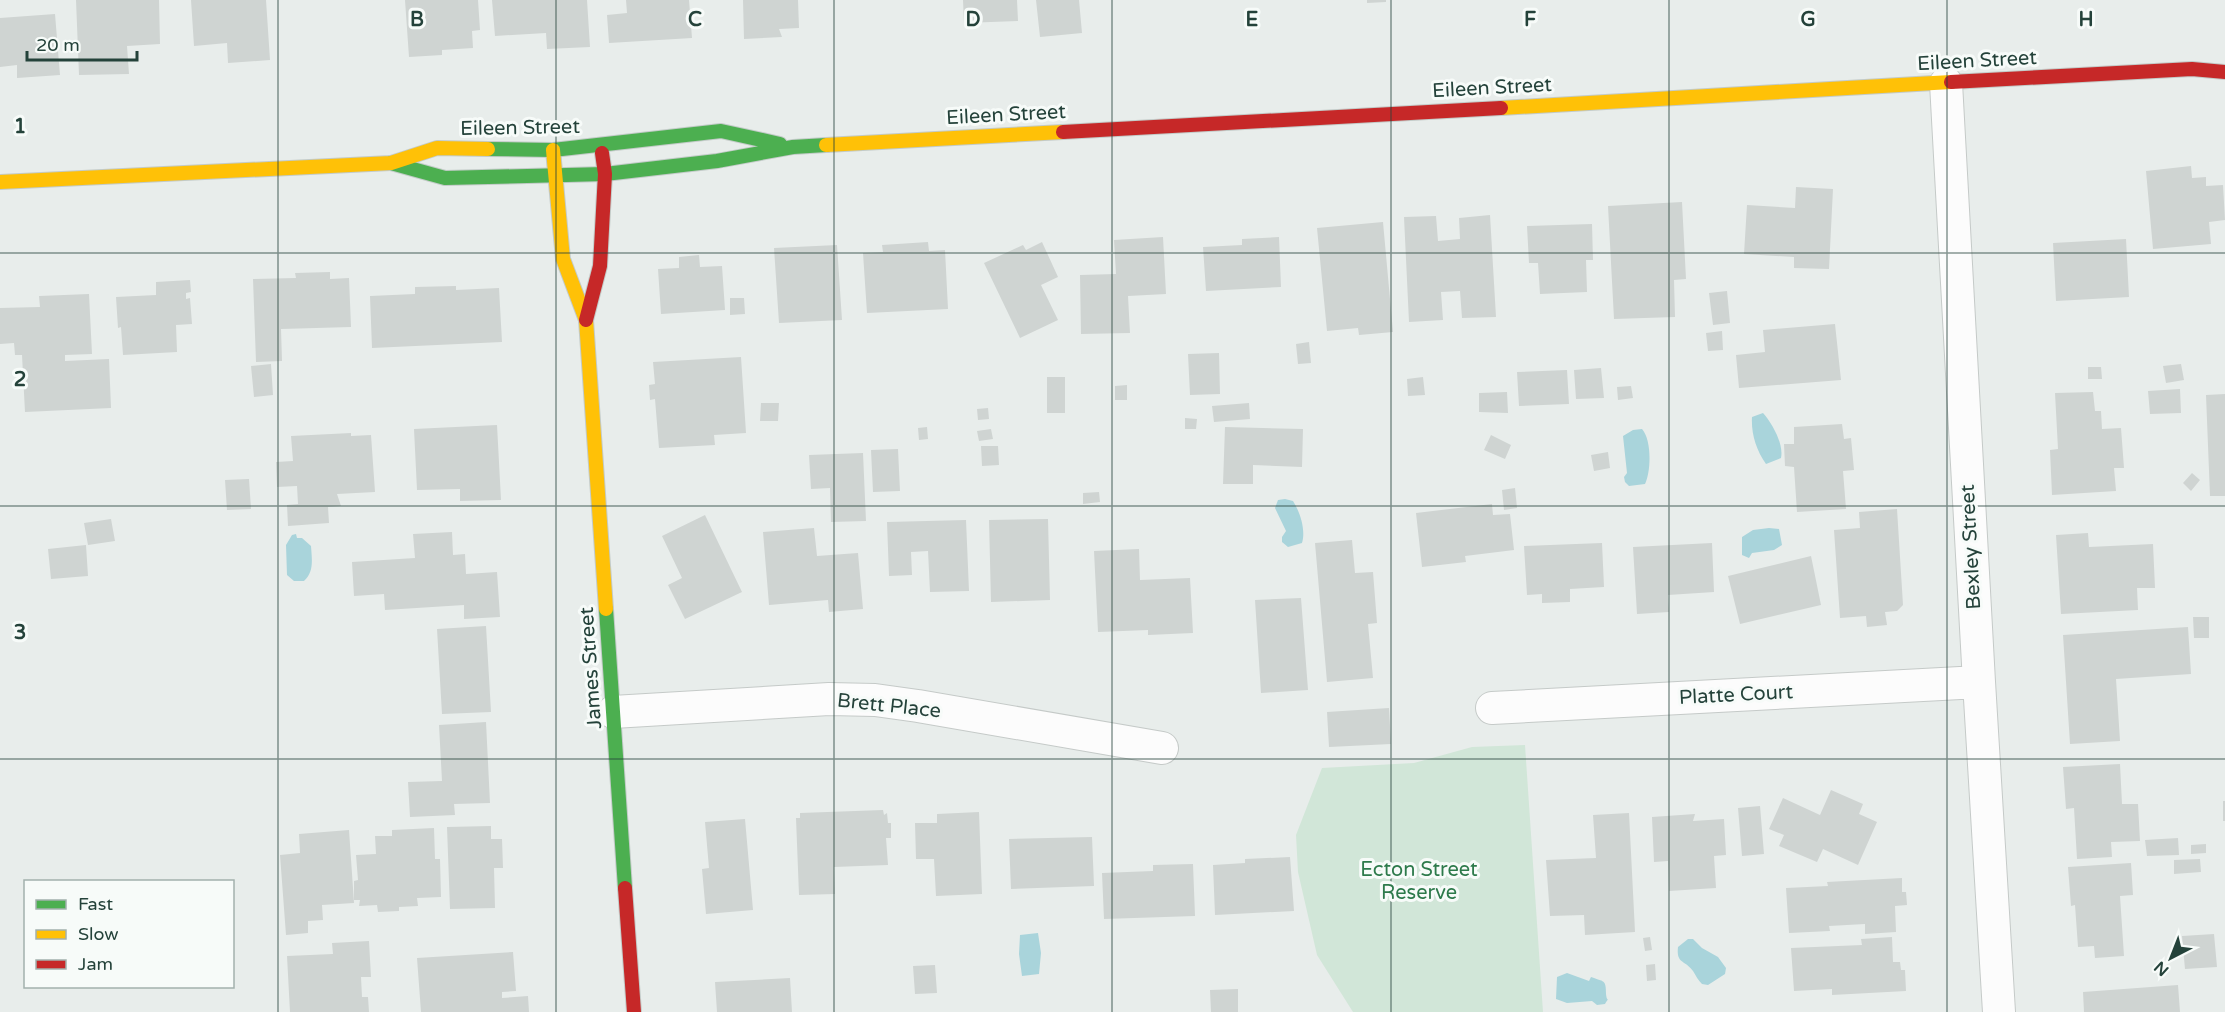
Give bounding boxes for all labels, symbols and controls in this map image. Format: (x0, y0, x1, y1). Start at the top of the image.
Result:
text: B (410, 8, 424, 32)
text: C (688, 8, 702, 32)
text: D (965, 8, 981, 32)
text: E (1246, 8, 1259, 32)
text: F (1524, 8, 1536, 32)
text: G (1800, 8, 1816, 32)
text: H (2078, 8, 2094, 32)
scale bar (27, 24, 136, 62)
text: 20 m (36, 34, 80, 56)
street label: Eileen Street (1917, 46, 2038, 76)
street label: Eileen Street (1432, 73, 1553, 103)
street label: Eileen Street (946, 100, 1067, 130)
text: 1 (14, 115, 26, 139)
street label: Eileen Street (460, 115, 581, 141)
text: 2 (14, 368, 26, 392)
street label: Bexley Street (1956, 484, 1986, 610)
street label: James Street (575, 606, 607, 730)
text: 3 (14, 621, 26, 645)
street label: Platte Court (1678, 680, 1794, 710)
street label: Brett Place (836, 689, 942, 723)
park label: Ecton Street Reserve (1360, 858, 1478, 905)
legend (24, 880, 234, 988)
text: Fast (78, 893, 113, 915)
text: Slow (78, 923, 119, 945)
north arrow (2141, 928, 2201, 988)
text: Jam (78, 953, 113, 975)
text: N (2150, 957, 2173, 980)

